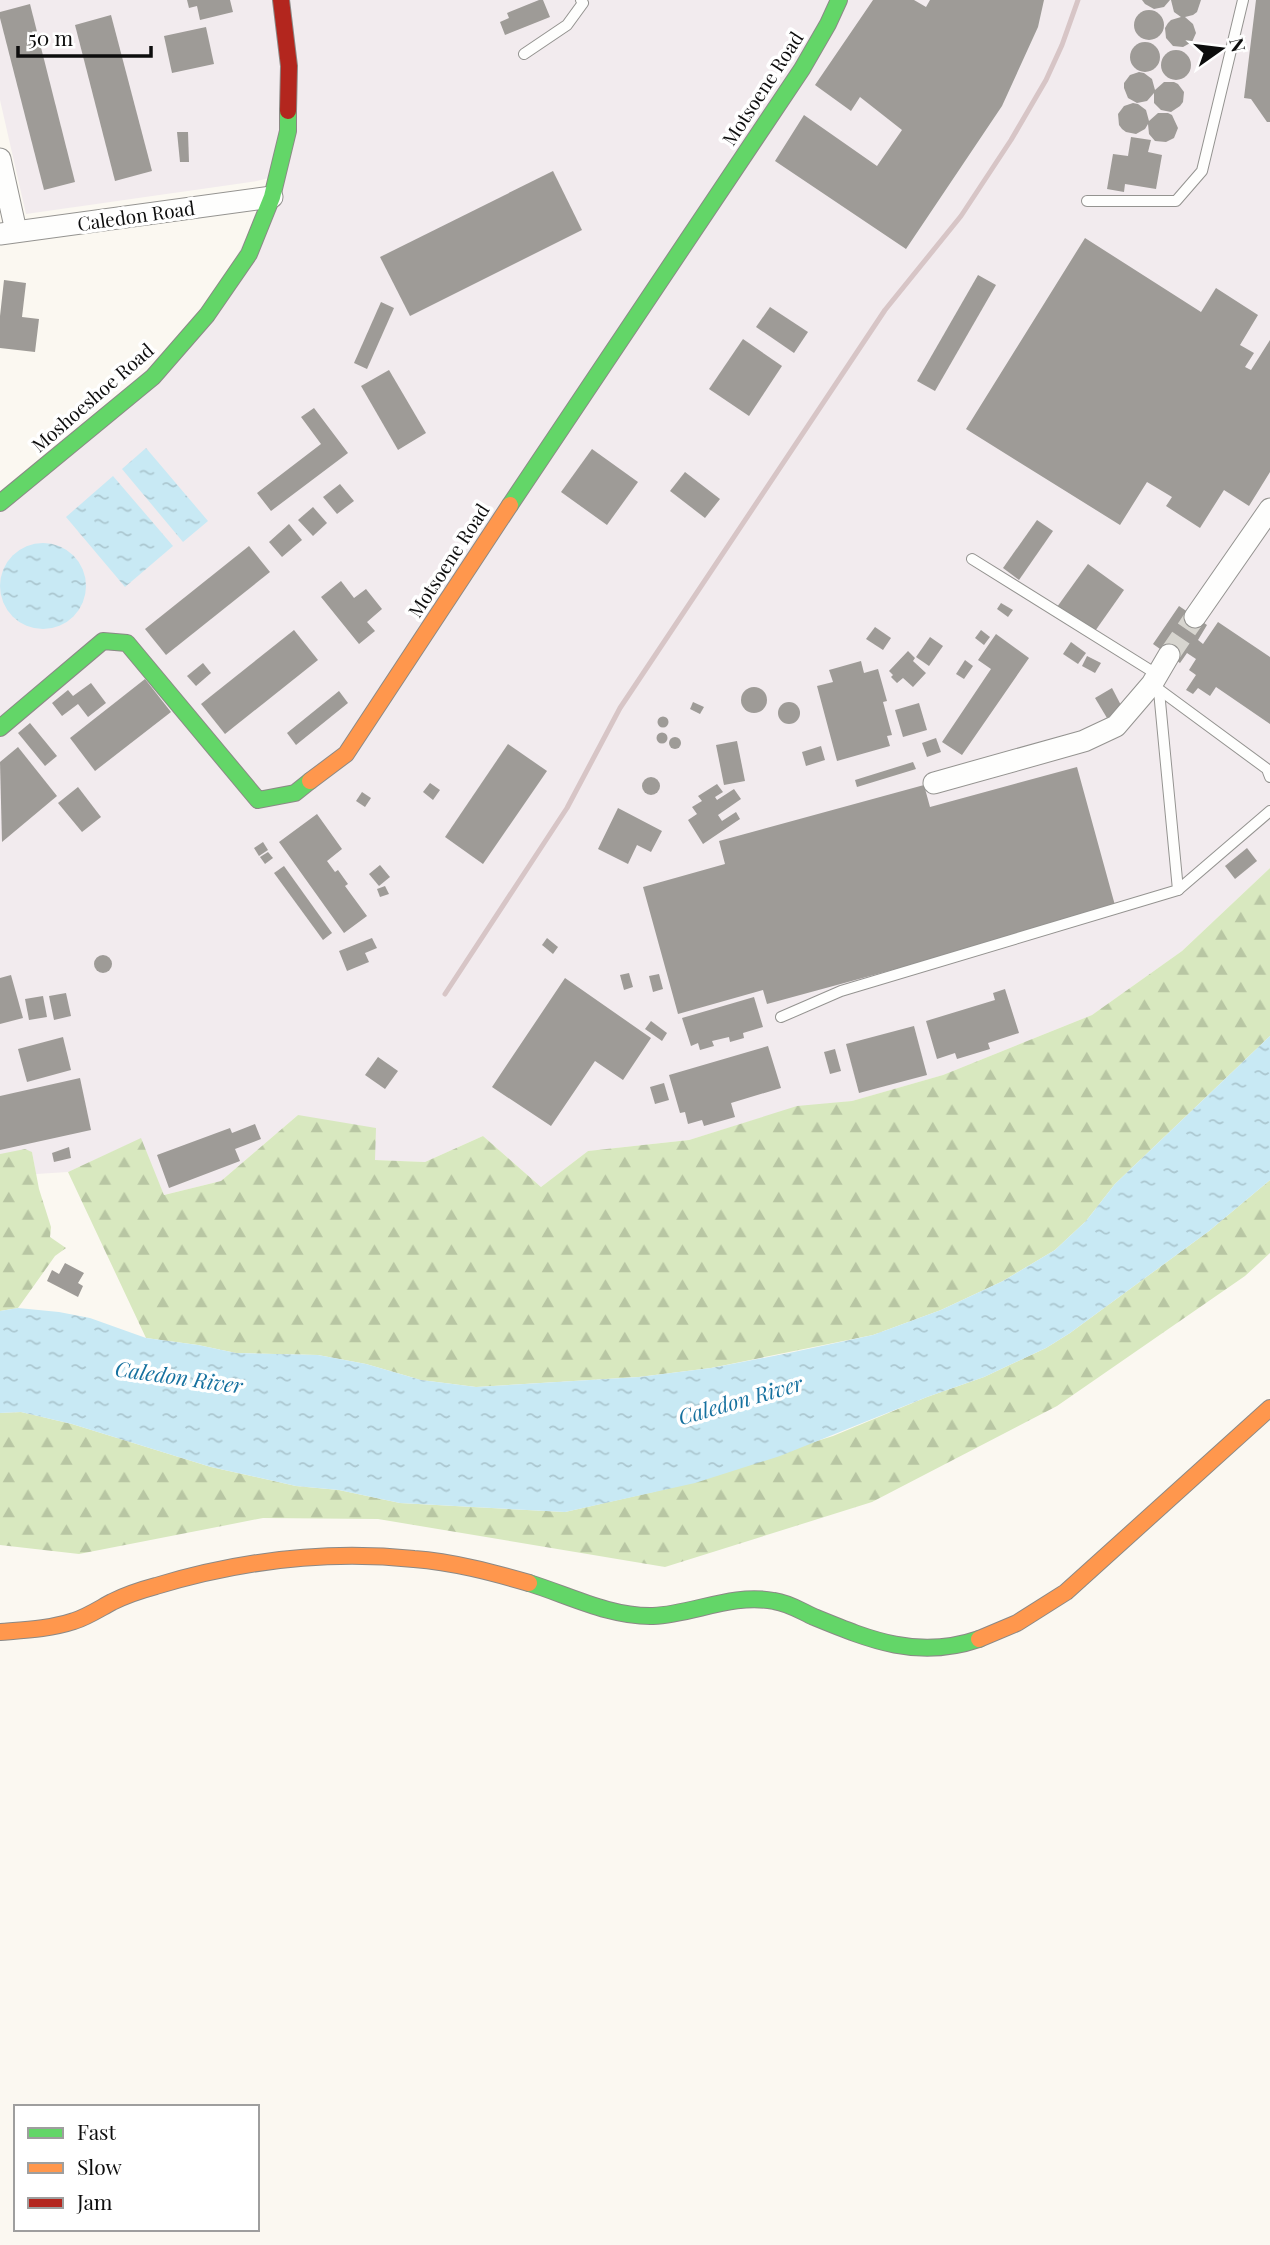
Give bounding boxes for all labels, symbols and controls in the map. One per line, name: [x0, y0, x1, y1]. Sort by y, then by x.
scale bar: [18, 14, 150, 58]
north arrow: [1186, 14, 1256, 84]
text: 50 m: [28, 23, 74, 51]
street label: Motsoene Road: [715, 26, 809, 150]
text: N: [1224, 35, 1253, 55]
street label: Caledon Road: [76, 194, 196, 236]
street label: Moshoeshoe Road: [25, 337, 159, 457]
street label: Motsoene Road: [401, 498, 495, 622]
water label: Caledon River: [113, 1353, 246, 1399]
water label: Caledon River: [674, 1368, 807, 1430]
legend: [14, 2105, 259, 2231]
text: Fast: [77, 2117, 116, 2145]
text: Slow: [77, 2152, 122, 2180]
text: Jam: [76, 2187, 113, 2215]

